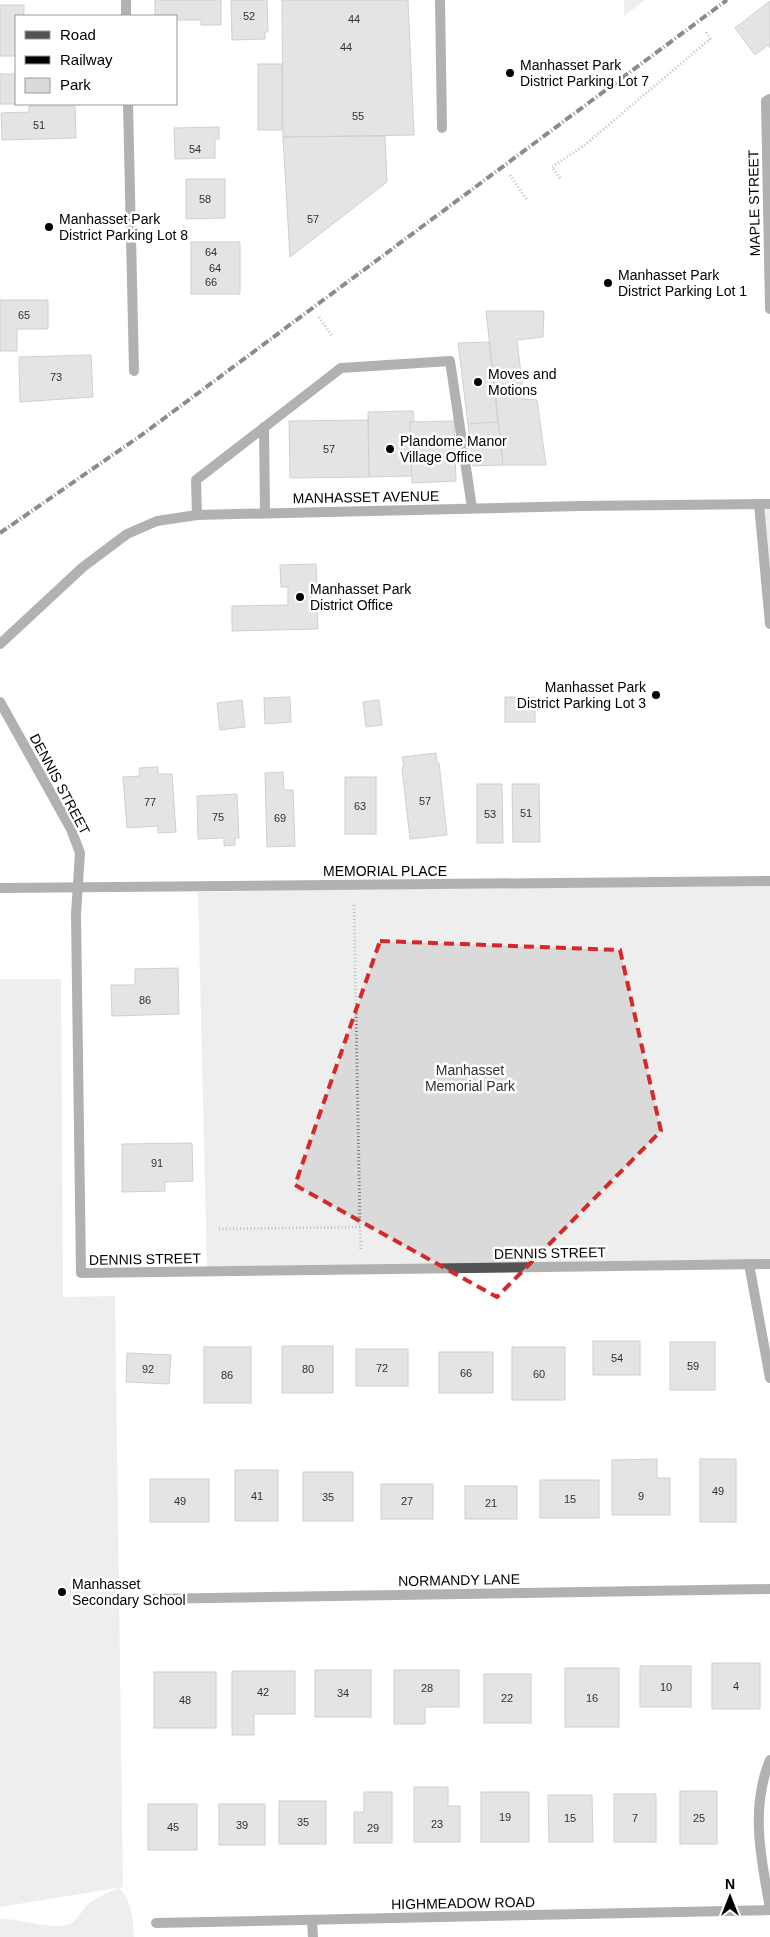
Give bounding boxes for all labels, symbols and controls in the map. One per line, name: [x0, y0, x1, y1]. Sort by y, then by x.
house number: 52: [243, 10, 255, 22]
house number: 44: [348, 13, 360, 25]
legend: [15, 15, 178, 105]
text: Road: [60, 26, 96, 43]
house number: 44: [340, 41, 352, 53]
text: Railway: [60, 51, 113, 68]
place label: Manhasset Park District Parking Lot 7: [520, 57, 649, 89]
marker: Manhasset Park District Parking Lot 7: [504, 67, 516, 79]
text: Park: [60, 76, 91, 93]
house number: 55: [352, 110, 364, 122]
house number: 51: [33, 119, 45, 131]
house number: 54: [189, 143, 201, 155]
street label: MAPLE STREET: [745, 149, 763, 256]
house number: 58: [199, 193, 211, 205]
place label: Manhasset Park District Parking Lot 8: [59, 211, 188, 243]
house number: 57: [307, 213, 319, 225]
marker: Manhasset Park District Parking Lot 8: [43, 221, 55, 233]
house number: 64: [205, 246, 217, 258]
house number: 64: [209, 262, 221, 274]
place label: Manhasset Park District Parking Lot 1: [618, 267, 747, 299]
house number: 66: [205, 276, 217, 288]
marker: Manhasset Park District Parking Lot 1: [602, 277, 614, 289]
house number: 65: [18, 309, 30, 321]
place label: Moves and Motions: [488, 366, 556, 398]
house number: 73: [50, 371, 62, 383]
marker: Moves and Motions: [472, 376, 484, 388]
place label: Plandome Manor Village Office: [400, 433, 507, 465]
house number: 57: [323, 443, 335, 455]
marker: Plandome Manor Village Office: [384, 443, 396, 455]
street label: MANHASSET AVENUE: [293, 488, 439, 506]
place label: Manhasset Park District Office: [310, 581, 412, 613]
marker: Manhasset Park District Office: [294, 591, 306, 603]
place label: Manhasset Park District Parking Lot 3: [517, 679, 647, 711]
marker: Manhasset Park District Parking Lot 3: [650, 689, 662, 701]
street label: DENNIS STREET: [27, 731, 94, 838]
house number: 57: [419, 795, 431, 807]
house number: 77: [144, 796, 156, 808]
house number: 63: [354, 800, 366, 812]
house number: 51: [520, 807, 532, 819]
house number: 53: [484, 808, 496, 820]
house number: 75: [212, 811, 224, 823]
house number: 69: [274, 812, 286, 824]
street label: MEMORIAL PLACE: [323, 863, 447, 879]
house number: 86: [139, 994, 151, 1006]
park label: Manhasset Memorial Park: [425, 1062, 516, 1094]
house number: 91: [151, 1157, 163, 1169]
street label: DENNIS STREET: [494, 1244, 607, 1262]
street label: DENNIS STREET: [89, 1250, 202, 1268]
house number: 54: [611, 1352, 623, 1364]
house number: 59: [687, 1360, 699, 1372]
house number: 72: [376, 1362, 388, 1374]
house number: 92: [142, 1363, 154, 1375]
house number: 80: [302, 1363, 314, 1375]
house number: 66: [460, 1367, 472, 1379]
house number: 60: [533, 1368, 545, 1380]
house number: 86: [221, 1369, 233, 1381]
house number: 49: [712, 1485, 724, 1497]
house number: 41: [251, 1490, 263, 1502]
house number: 9: [638, 1490, 644, 1502]
house number: 35: [322, 1491, 334, 1503]
house number: 15: [564, 1493, 576, 1505]
house number: 49: [174, 1495, 186, 1507]
house number: 27: [401, 1495, 413, 1507]
house number: 21: [485, 1497, 497, 1509]
street label: NORMANDY LANE: [398, 1571, 520, 1589]
place label: Manhasset Secondary School: [72, 1576, 186, 1608]
marker: Manhasset Secondary School: [56, 1586, 68, 1598]
house number: 4: [733, 1680, 739, 1692]
house number: 10: [660, 1681, 672, 1693]
house number: 28: [421, 1682, 433, 1694]
house number: 42: [257, 1686, 269, 1698]
house number: 34: [337, 1687, 349, 1699]
house number: 22: [501, 1692, 513, 1704]
house number: 16: [586, 1692, 598, 1704]
house number: 48: [179, 1694, 191, 1706]
house number: 19: [499, 1811, 511, 1823]
house number: 15: [564, 1812, 576, 1824]
house number: 7: [632, 1812, 638, 1824]
house number: 25: [693, 1812, 705, 1824]
house number: 35: [297, 1816, 309, 1828]
house number: 23: [431, 1818, 443, 1830]
house number: 39: [236, 1819, 248, 1831]
house number: 45: [167, 1821, 179, 1833]
house number: 29: [367, 1822, 379, 1834]
north arrow: [705, 1872, 755, 1922]
text: N: [725, 1876, 735, 1892]
street label: HIGHMEADOW ROAD: [391, 1894, 535, 1912]

